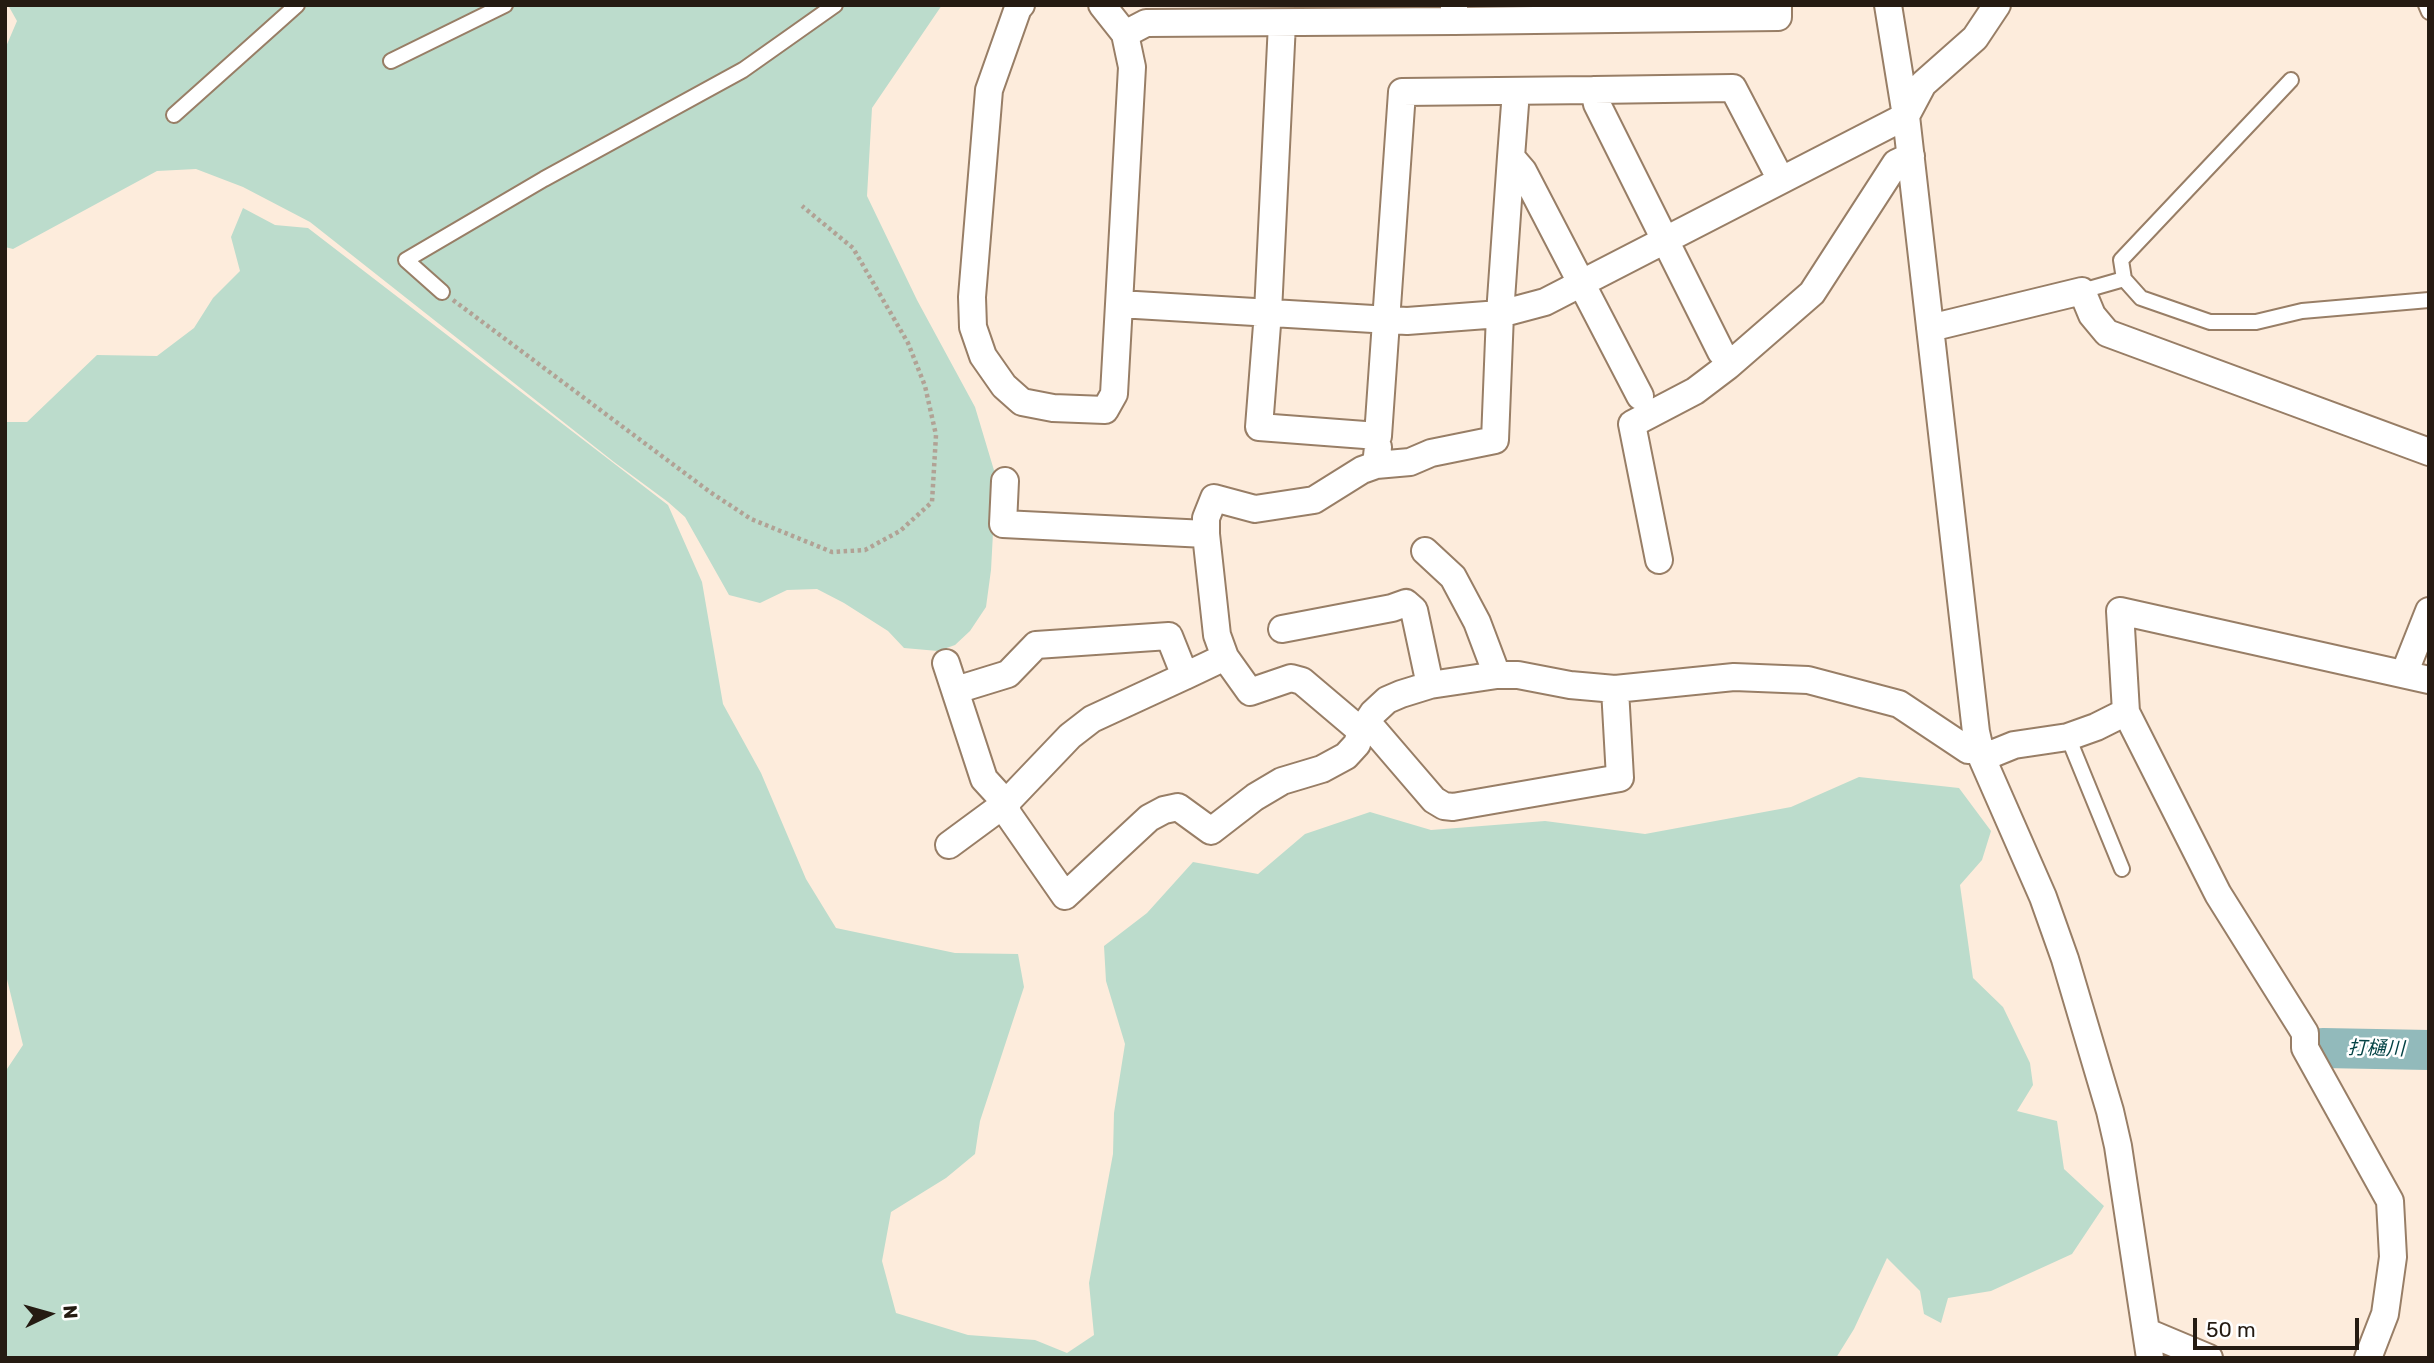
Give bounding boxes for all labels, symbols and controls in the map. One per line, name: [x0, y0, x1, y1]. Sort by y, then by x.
water label: 打樋川: [2347, 1037, 2405, 1061]
north arrow: [14, 1279, 84, 1349]
text: N: [58, 1304, 82, 1320]
scale bar: [2196, 1304, 2362, 1348]
text: 50 m: [2206, 1317, 2256, 1342]

